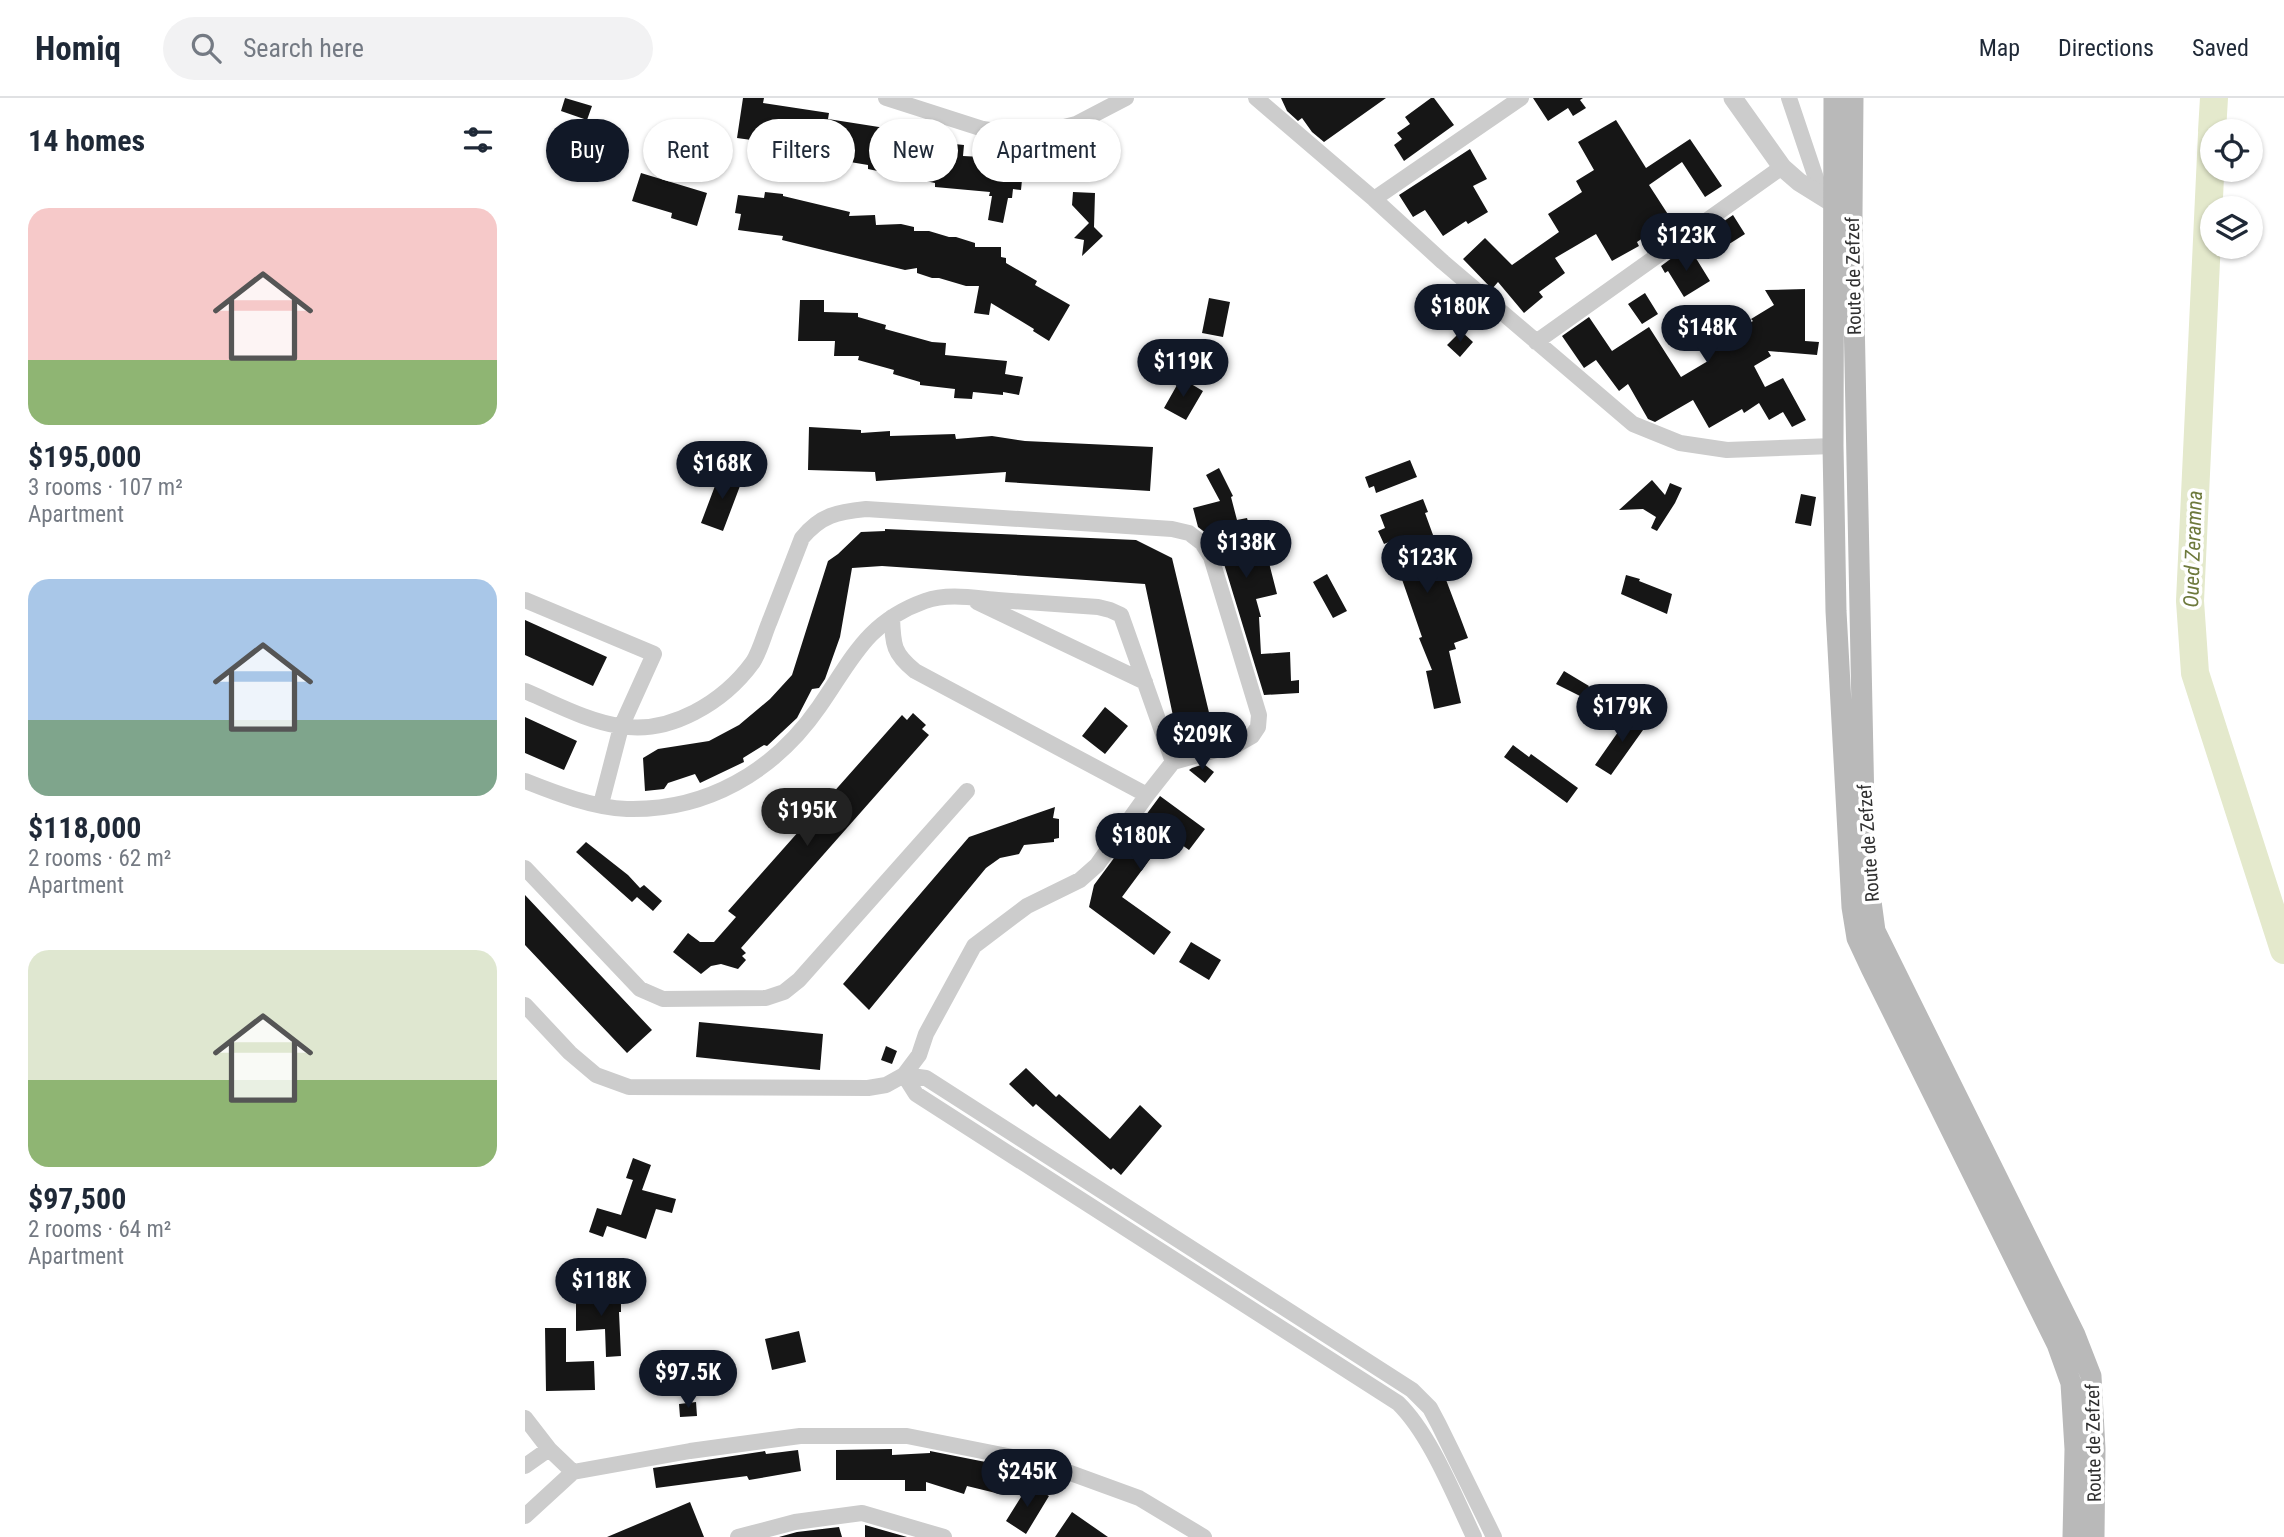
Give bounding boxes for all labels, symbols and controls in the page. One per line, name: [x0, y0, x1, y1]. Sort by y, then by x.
search box: [163, 17, 653, 80]
text: Homiq: [35, 29, 121, 68]
icon: search: [187, 29, 225, 67]
text: Search here: [243, 33, 364, 63]
text: Map: [1979, 34, 2020, 62]
text: Directions: [2058, 34, 2154, 62]
text: Saved: [2192, 34, 2249, 62]
chip: Buy: [546, 119, 629, 182]
chip: Rent: [643, 119, 733, 182]
chip: Filters: [747, 119, 855, 182]
chip: New: [869, 119, 958, 182]
chip: Apartment: [972, 119, 1121, 182]
map controls: [2200, 119, 2263, 259]
button: locate: [2200, 119, 2263, 182]
icon: filters: [459, 121, 497, 159]
text: 14 homes: [28, 123, 145, 158]
button: layers: [2200, 196, 2263, 259]
pin: $123K: [1637, 214, 1735, 273]
street label: Route de Zefzef: [1841, 217, 1866, 335]
text: $123K: [1656, 222, 1716, 249]
icon: home: [200, 253, 326, 379]
pin: $180K: [1411, 285, 1509, 344]
text: $180K: [1430, 293, 1490, 320]
pin: $148K: [1658, 306, 1756, 365]
text: $148K: [1677, 314, 1737, 341]
pin: $119K: [1134, 340, 1232, 399]
text: $119K: [1153, 348, 1213, 375]
text: $195,000: [28, 439, 141, 474]
pin: $168K: [673, 442, 771, 501]
text: $168K: [692, 450, 752, 477]
text: 3 rooms · 107 m²: [28, 474, 183, 501]
water label: Oued Zeramna: [2179, 490, 2207, 608]
text: Apartment: [28, 501, 124, 528]
pin: $138K: [1197, 520, 1295, 580]
text: $138K: [1216, 529, 1276, 556]
pin: $123K: [1378, 536, 1476, 595]
text: $123K: [1397, 544, 1457, 571]
icon: home: [200, 624, 326, 750]
pin: $179K: [1573, 684, 1671, 744]
text: $179K: [1592, 693, 1652, 720]
pin: $209K: [1153, 712, 1251, 772]
text: $209K: [1172, 721, 1232, 748]
street label: Route de Zefzef: [1853, 783, 1884, 903]
pin: $195K: [758, 788, 856, 848]
text: $195K: [777, 797, 837, 824]
text: $118,000: [28, 810, 141, 845]
pin: $180K: [1092, 814, 1190, 873]
text: $180K: [1111, 822, 1171, 849]
text: 2 rooms · 62 m²: [28, 845, 171, 872]
text: Apartment: [28, 872, 124, 899]
icon: home: [200, 995, 326, 1121]
text: $97,500: [28, 1181, 126, 1216]
text: 2 rooms · 64 m²: [28, 1216, 171, 1243]
text: Apartment: [28, 1243, 124, 1270]
pin: $118K: [552, 1258, 650, 1318]
text: $118K: [571, 1267, 631, 1294]
pin: $97.5K: [631, 1350, 745, 1410]
text: $97.5K: [655, 1359, 721, 1386]
street label: Route de Zefzef: [2081, 1384, 2106, 1502]
pin: $245K: [978, 1450, 1076, 1509]
text: $245K: [997, 1458, 1057, 1485]

